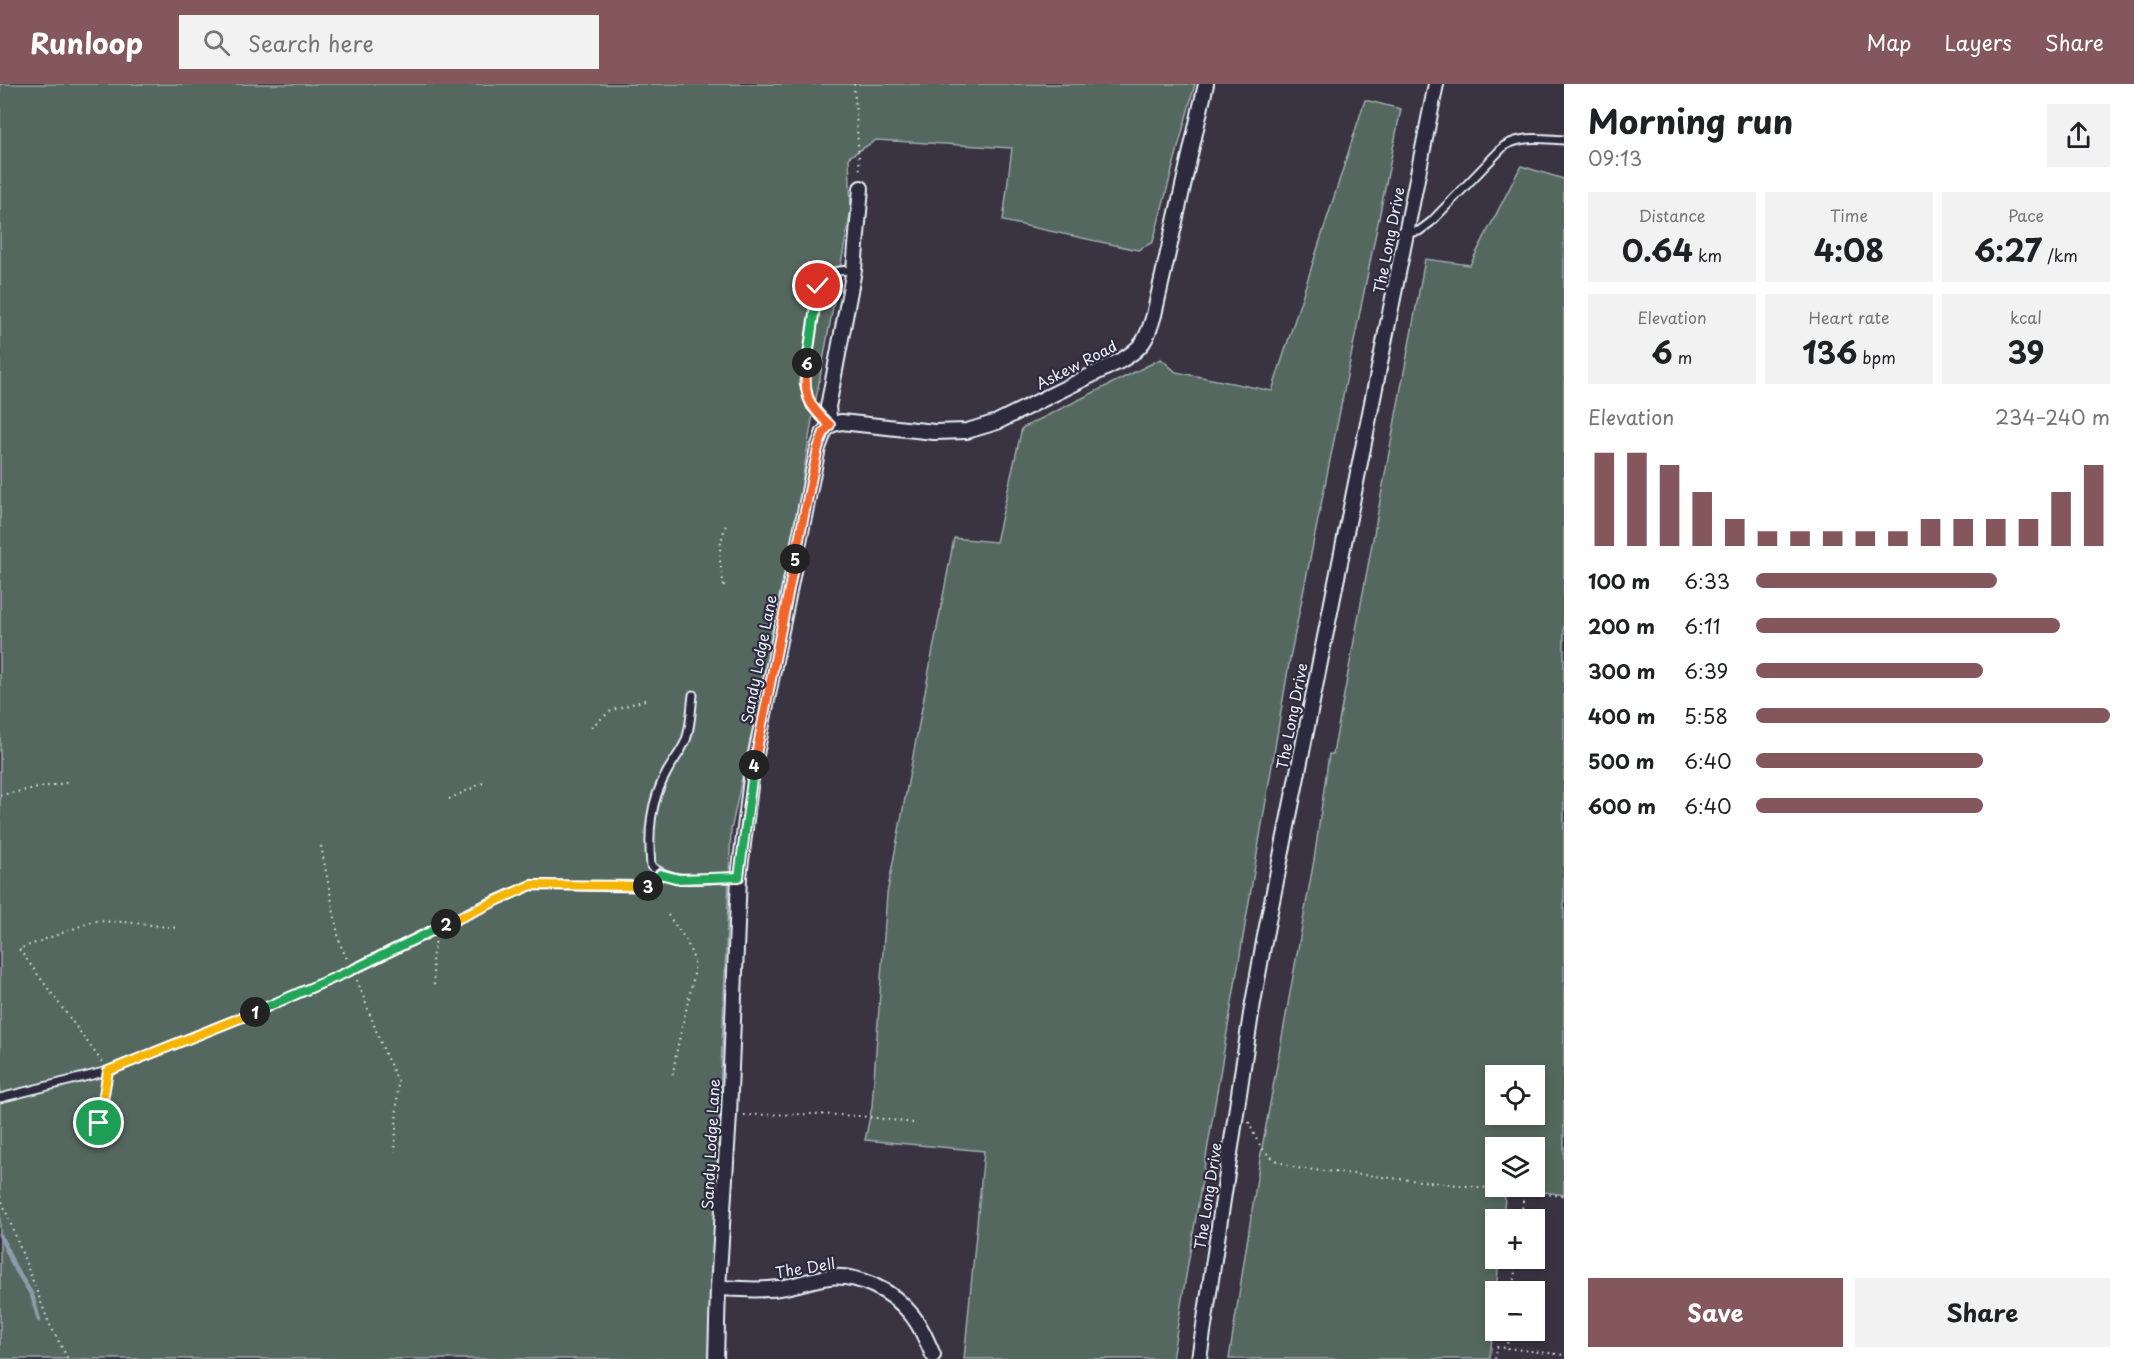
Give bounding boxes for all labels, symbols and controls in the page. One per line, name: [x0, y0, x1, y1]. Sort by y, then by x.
search box: [179, 15, 599, 69]
text: Runloop: [30, 21, 143, 64]
icon: search: [200, 26, 233, 59]
text: Search here: [248, 26, 374, 59]
text: Map: [1867, 26, 1911, 58]
text: Layers: [1944, 26, 2012, 58]
text: Share: [2045, 26, 2104, 58]
text: Morning run: [1588, 95, 1793, 145]
button: share: [2047, 104, 2110, 167]
text: 09:13: [1588, 143, 1642, 173]
street label: The Long Drive: [1366, 185, 1410, 295]
text: Distance: [1638, 203, 1706, 227]
text: Time: [1830, 203, 1868, 227]
text: Pace: [2008, 203, 2044, 227]
text: 0.64: [1622, 227, 1693, 272]
text: 4:08: [1814, 227, 1884, 272]
text: 6:27: [1974, 227, 2042, 272]
text: km: [1693, 243, 1722, 267]
text: /km: [2042, 243, 2078, 267]
pin: [792, 260, 843, 311]
icon: check: [801, 269, 834, 302]
text: Elevation: [1637, 305, 1707, 329]
text: Heart rate: [1809, 305, 1889, 329]
text: kcal: [2010, 305, 2042, 329]
text: 6: [1652, 329, 1673, 374]
text: 136: [1802, 329, 1857, 374]
text: 39: [2007, 329, 2045, 374]
street label: Askew Road: [1031, 334, 1121, 394]
text: m: [1673, 345, 1692, 369]
text: bpm: [1857, 345, 1896, 369]
pin: 6: [792, 348, 822, 378]
text: 6: [801, 351, 813, 375]
text: Elevation: [1588, 402, 1674, 432]
text: 234–240 m: [1995, 402, 2110, 432]
pin: 5: [780, 544, 810, 574]
text: 5: [790, 547, 800, 571]
text: 100 m: [1588, 566, 1650, 596]
text: 6:33: [1684, 566, 1730, 596]
street label: Sandy Lodge Lane: [734, 593, 782, 725]
text: 200 m: [1588, 611, 1655, 641]
text: 6:11: [1684, 611, 1720, 641]
text: 300 m: [1588, 656, 1656, 686]
text: 6:39: [1684, 656, 1728, 686]
street label: The Long Drive: [1269, 661, 1313, 771]
text: 400 m: [1588, 701, 1656, 731]
text: 5:58: [1684, 701, 1728, 731]
text: 500 m: [1588, 746, 1655, 776]
text: 6:40: [1684, 746, 1732, 776]
pin: 4: [739, 750, 769, 780]
text: 4: [749, 753, 759, 777]
text: 600 m: [1588, 791, 1656, 821]
text: 6:40: [1684, 791, 1732, 821]
pin: 3: [633, 871, 663, 901]
text: 3: [643, 874, 653, 898]
pin: 2: [431, 909, 461, 939]
text: 2: [440, 912, 452, 936]
pin: 1: [240, 997, 270, 1027]
text: 1: [251, 1000, 259, 1024]
map controls: [1485, 1065, 1545, 1341]
button: locate: [1485, 1065, 1545, 1125]
street label: Sandy Lodge Lane: [695, 1078, 725, 1210]
pin: [73, 1097, 124, 1148]
icon: arrive: [82, 1106, 115, 1139]
button: layers: [1485, 1137, 1545, 1197]
street label: The Long Drive: [1187, 1141, 1227, 1251]
button: +: [1485, 1209, 1545, 1269]
street label: The Dell: [773, 1251, 837, 1283]
button: Save: [1588, 1278, 1843, 1347]
button: Share: [1855, 1278, 2110, 1347]
button: −: [1485, 1281, 1545, 1341]

